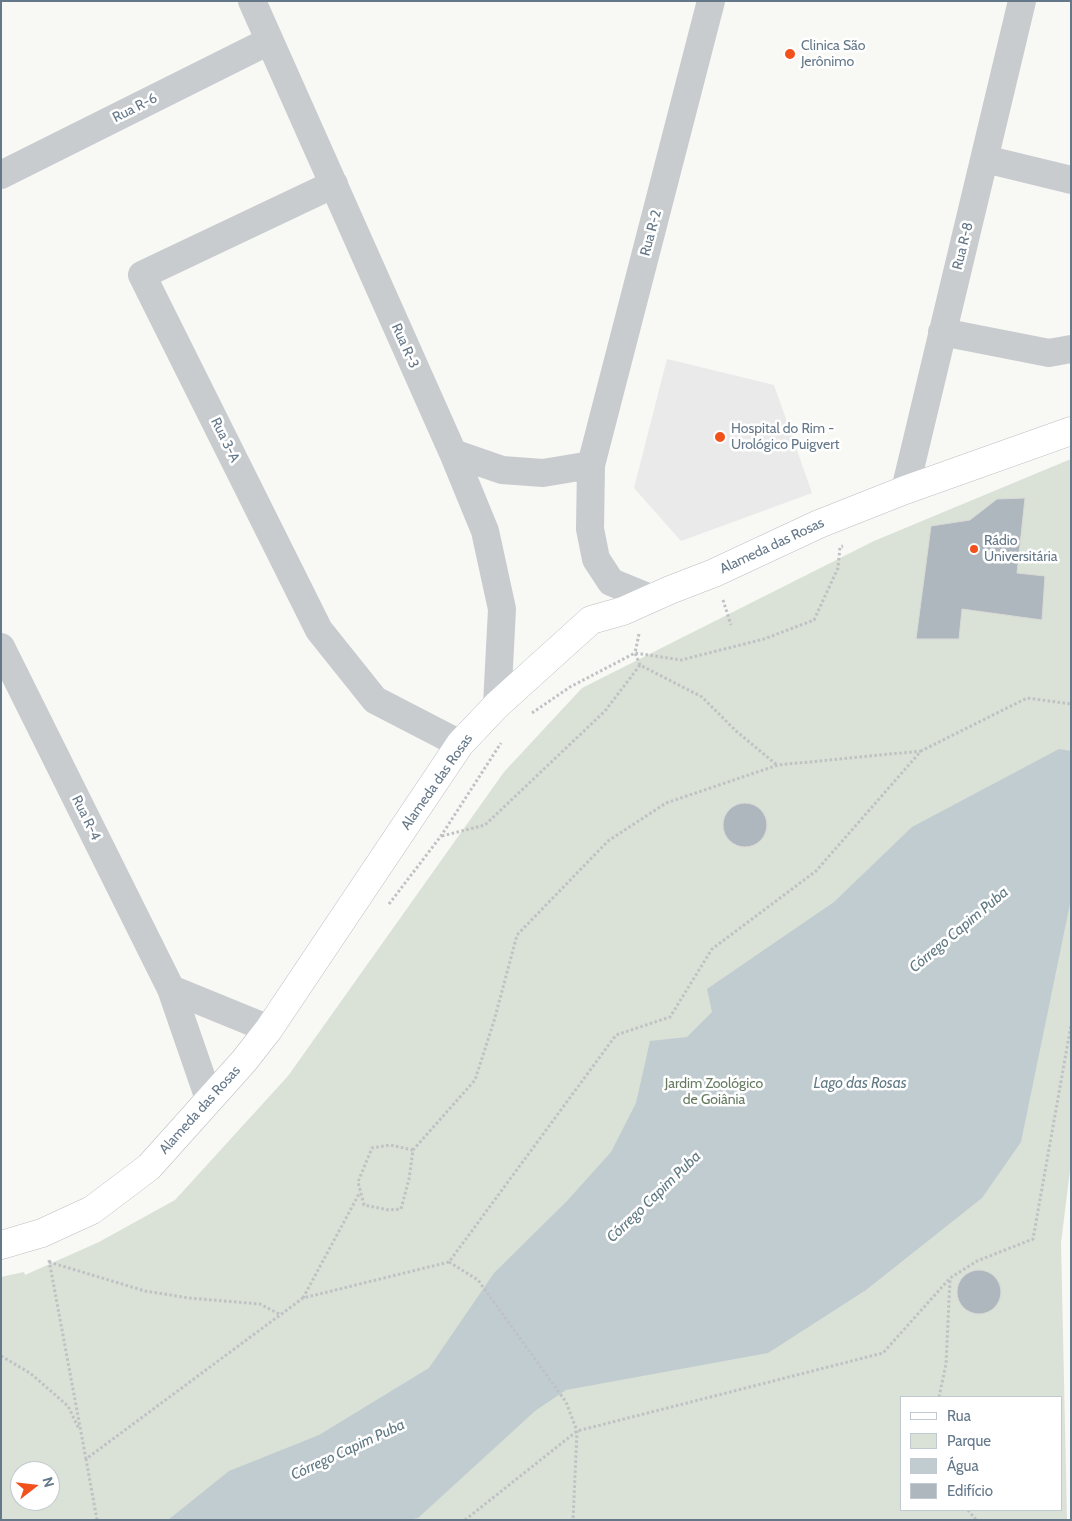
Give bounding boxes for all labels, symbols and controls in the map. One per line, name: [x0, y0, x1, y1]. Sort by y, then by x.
place label: Clinica São Jerônimo: [801, 38, 866, 70]
marker: Clinica São Jerônimo: [783, 47, 797, 61]
street label: Rua R-6: [110, 90, 160, 126]
street label: Rua R-2: [637, 208, 665, 258]
street label: Rua R-8: [949, 221, 977, 271]
street label: Rua R-3: [388, 321, 422, 371]
street label: Rua 3-A: [207, 415, 243, 465]
place label: Hospital do Rim - Urológico Puigvert: [731, 421, 839, 454]
marker: Hospital do Rim - Urológico Puigvert: [713, 430, 727, 444]
street label: Alameda das Rosas: [717, 514, 827, 578]
place label: Rádio Universitária: [984, 533, 1057, 566]
marker: Rádio Universitária: [968, 543, 980, 555]
street label: Alameda das Rosas: [398, 731, 476, 833]
street label: Rua R-4: [68, 793, 104, 843]
water label: Córrego Capim Puba: [906, 883, 1012, 977]
street label: Alameda das Rosas: [156, 1062, 244, 1158]
water label: Lago das Rosas: [813, 1075, 907, 1093]
park label: Jardim Zoológico de Goiânia: [665, 1076, 763, 1108]
water label: Córrego Capim Puba: [603, 1148, 705, 1246]
legend: [900, 1396, 1062, 1511]
text: Rua: [947, 1407, 971, 1425]
water label: Córrego Capim Puba: [288, 1416, 408, 1484]
text: Parque: [947, 1432, 991, 1450]
text: Água: [947, 1457, 979, 1475]
north arrow: [10, 1461, 60, 1511]
text: N: [38, 1475, 58, 1489]
text: Edifício: [947, 1482, 993, 1500]

